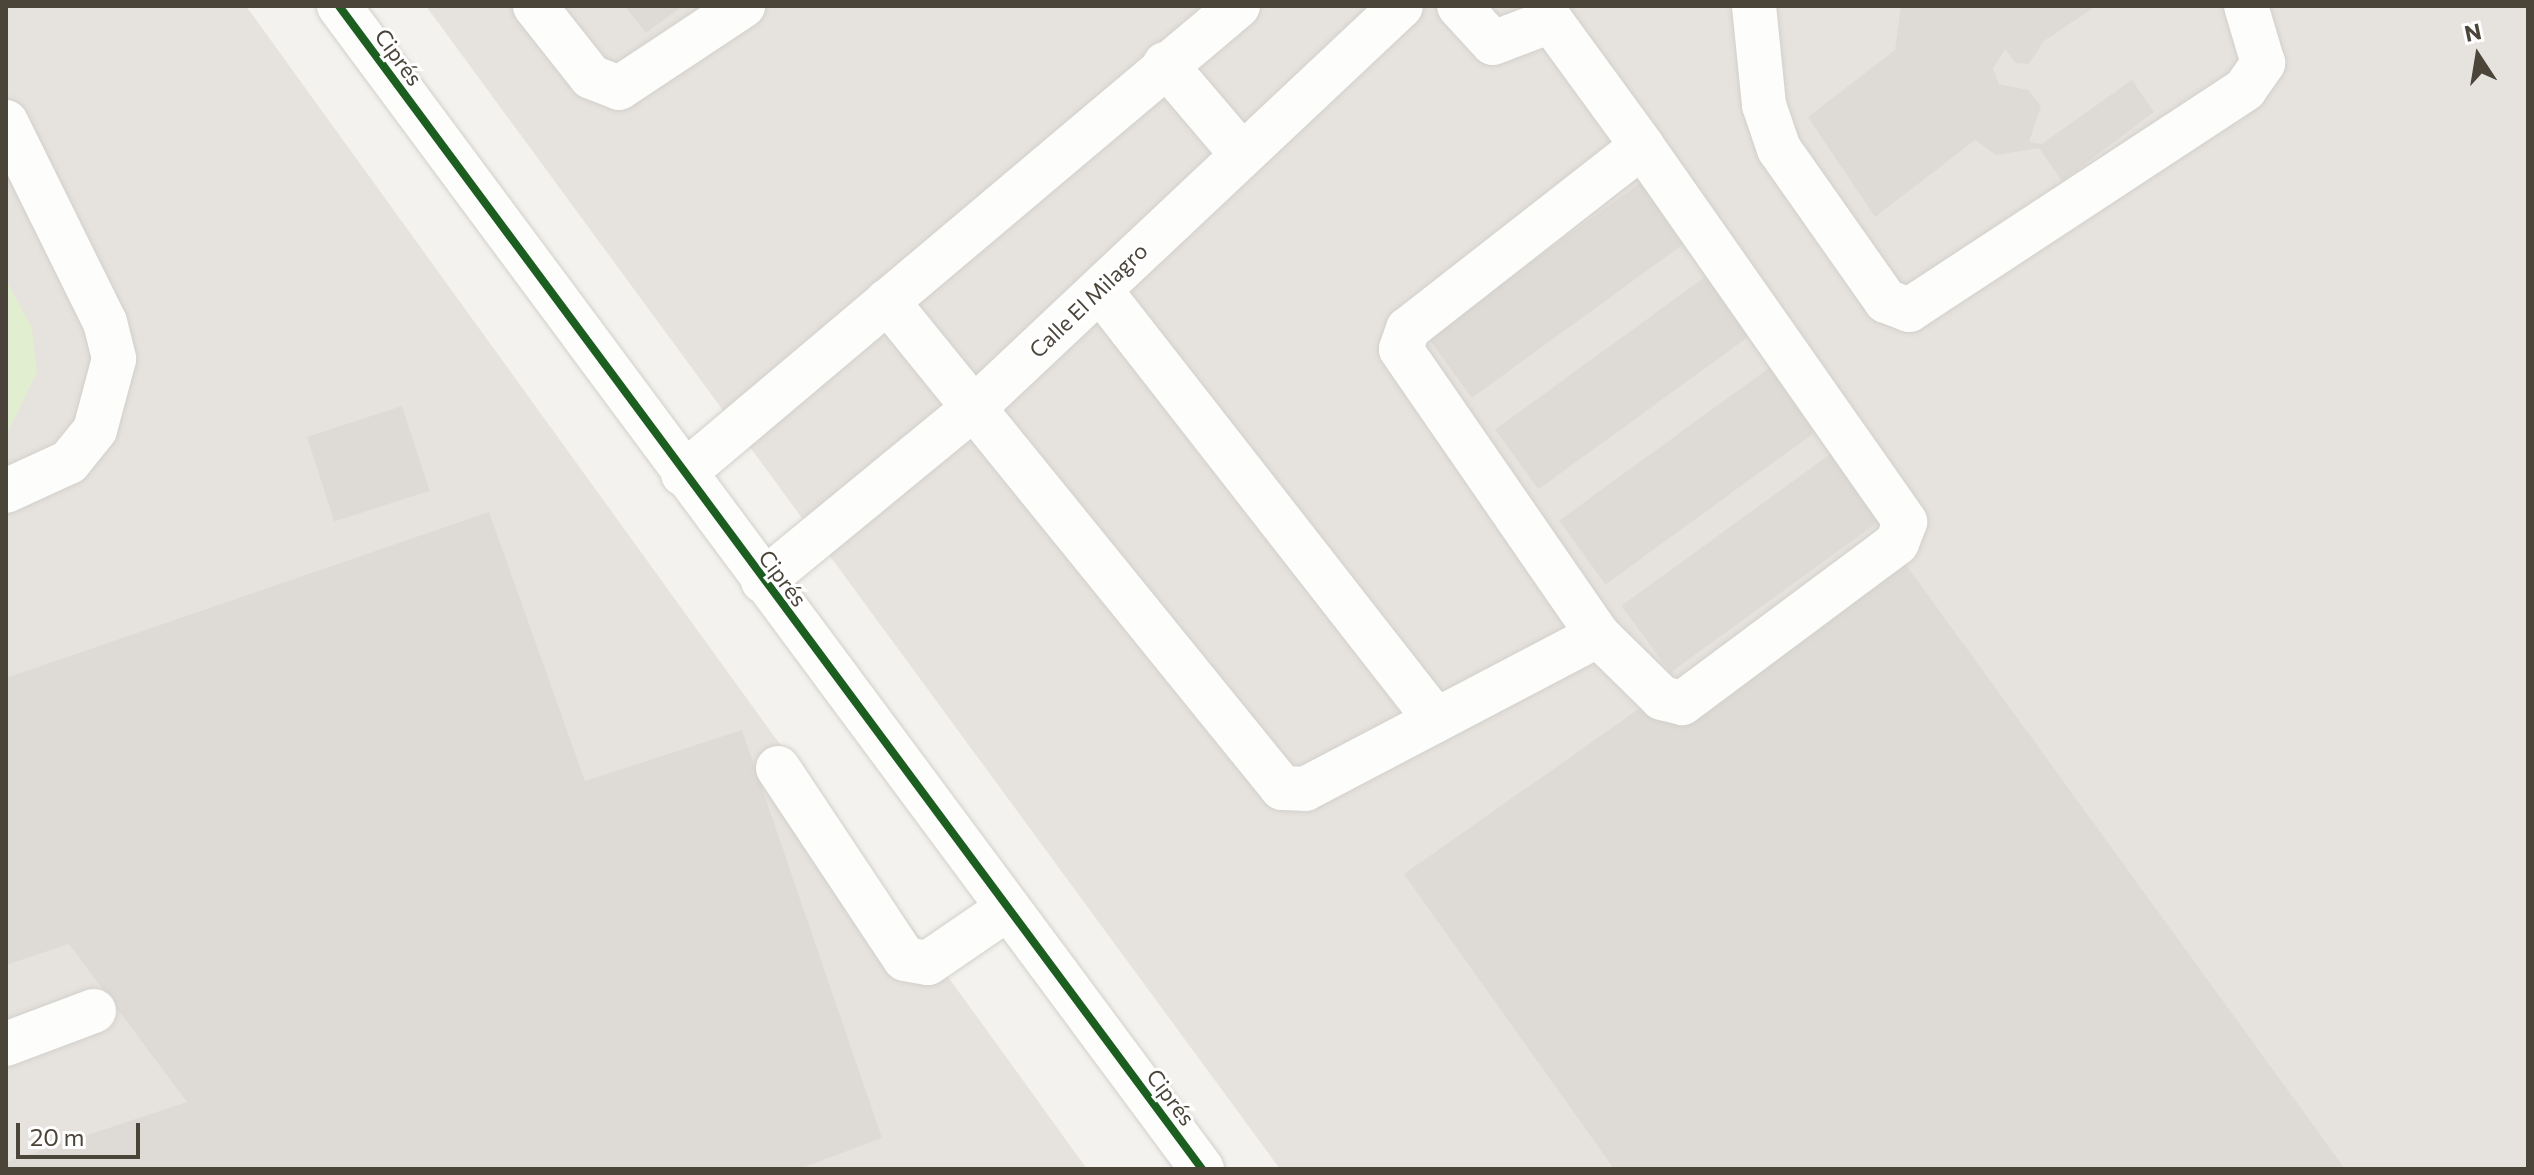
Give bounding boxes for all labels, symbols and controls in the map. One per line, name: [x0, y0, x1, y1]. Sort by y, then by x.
north arrow: [2438, 16, 2518, 96]
text: N: [2462, 17, 2484, 47]
street label: Ciprés: [370, 23, 428, 91]
street label: Calle El Milagro: [1024, 237, 1152, 363]
street label: Ciprés: [753, 545, 813, 611]
street label: Ciprés: [1141, 1064, 1201, 1130]
scale bar: [20, 1107, 144, 1157]
text: 20 m: [30, 1122, 84, 1151]

